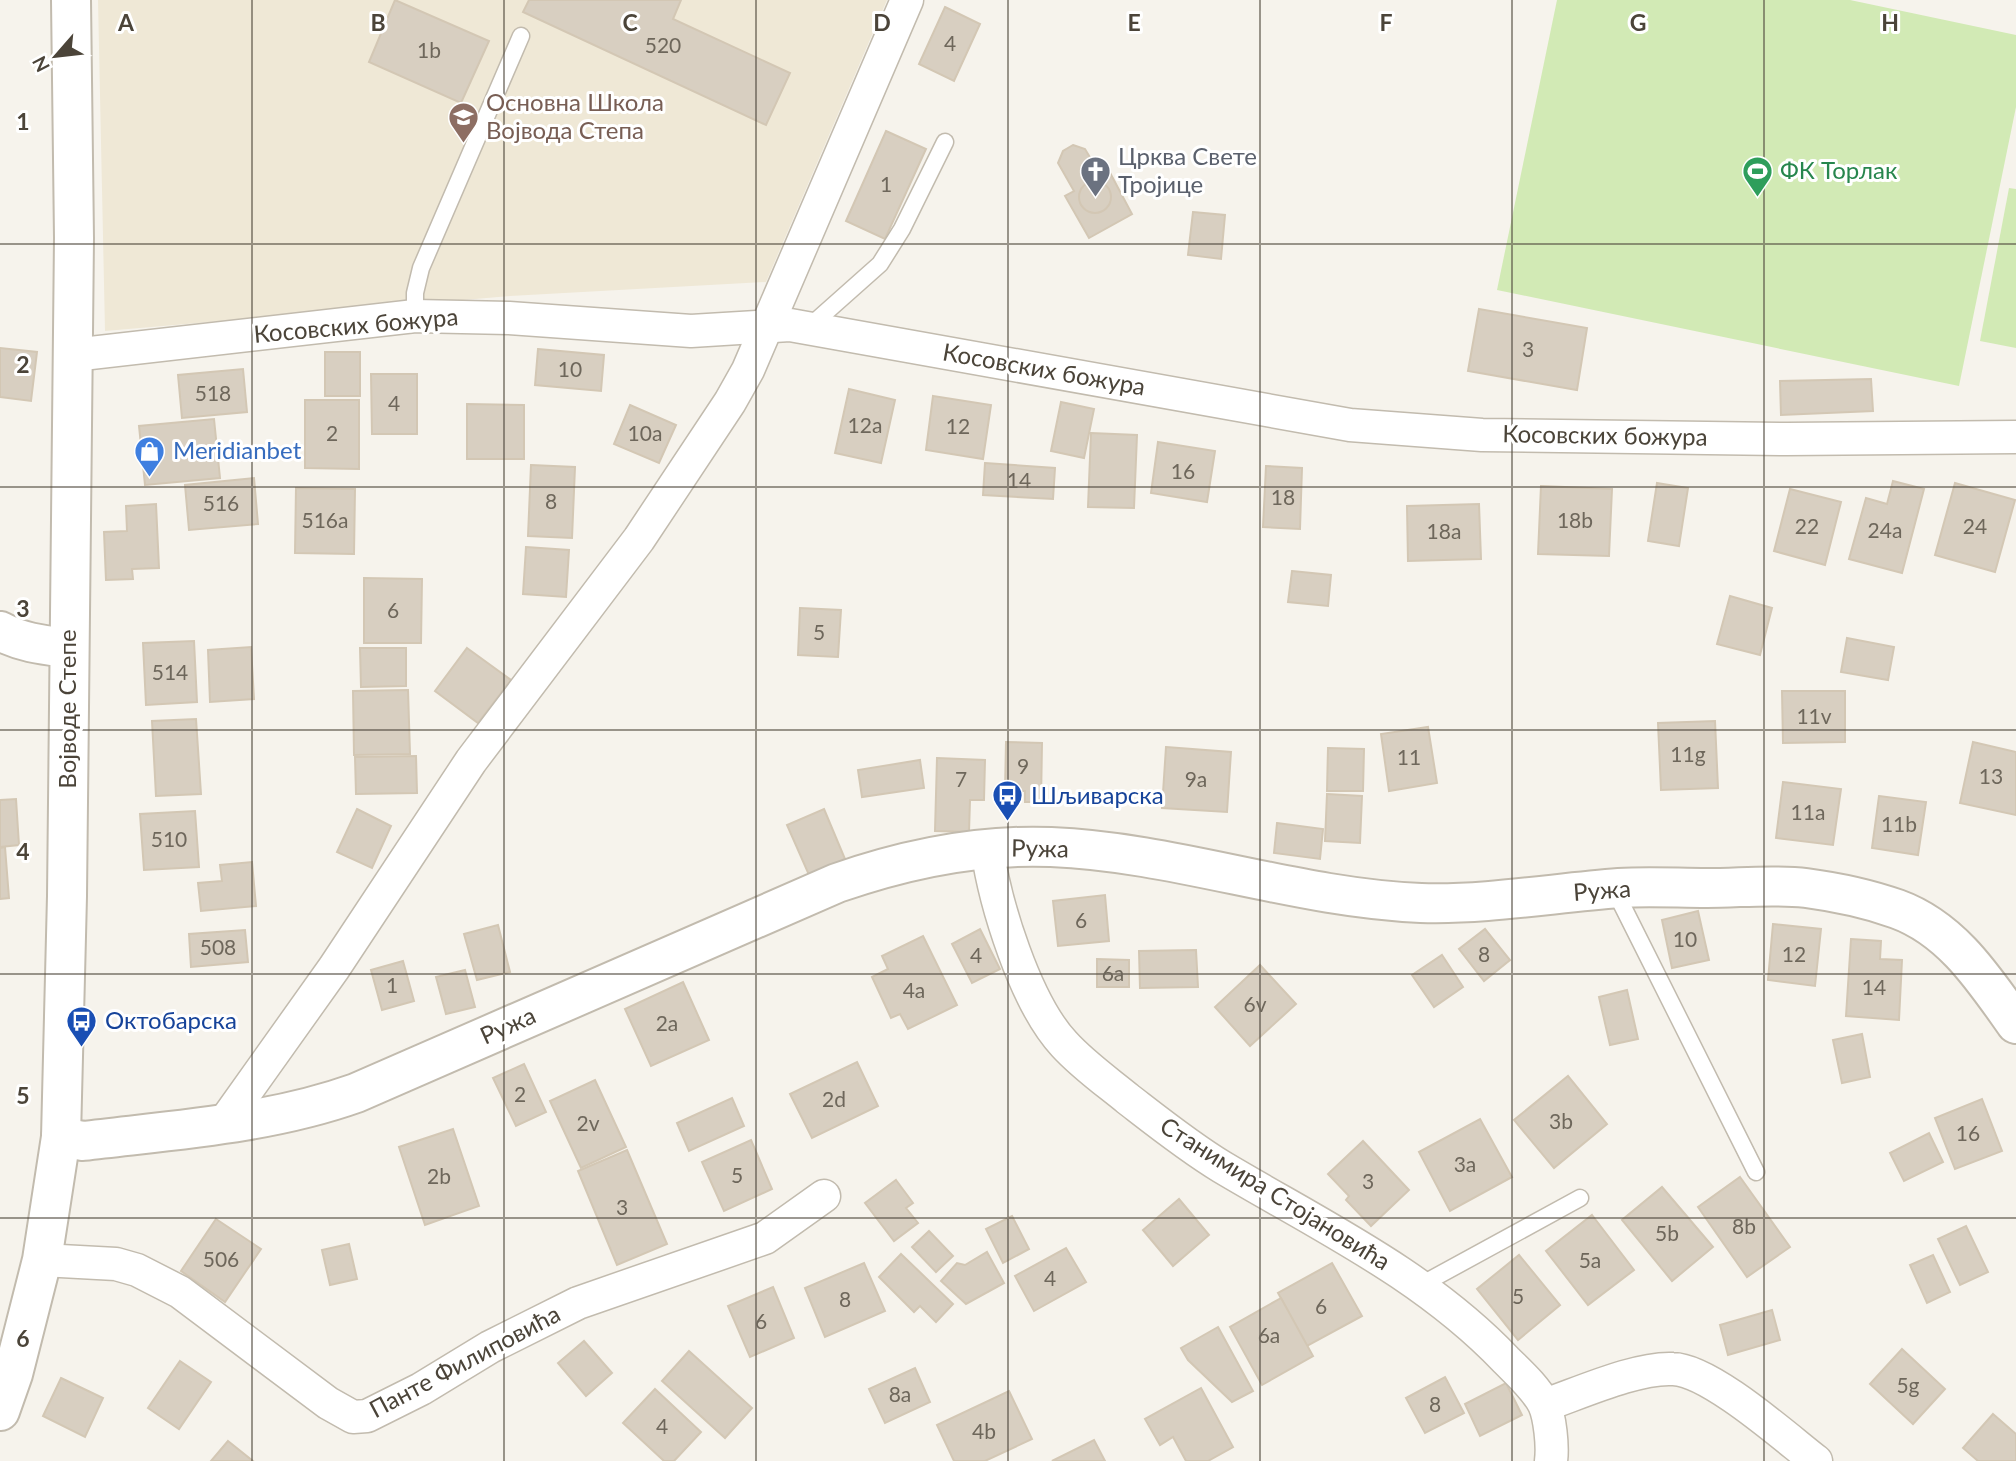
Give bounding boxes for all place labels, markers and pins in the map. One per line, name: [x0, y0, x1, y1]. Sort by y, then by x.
place label: Основна Школа Војвода Степа: [486, 87, 664, 144]
school or university icon: Основна Школа Војвода Степа: [446, 100, 480, 144]
place label: Црква Свете Тројице: [1118, 141, 1257, 198]
church icon: Црква Свете Тројице: [1078, 154, 1112, 198]
sports icon: ФК Торлак: [1740, 154, 1774, 198]
place label: ФК Торлак: [1780, 155, 1898, 184]
shop icon: Meridianbet: [133, 434, 167, 478]
place label: Meridianbet: [173, 435, 302, 464]
bus stop icon: Шљиварска: [991, 779, 1025, 823]
place label: Шљиварска: [1031, 780, 1164, 809]
bus stop icon: Октобарска: [65, 1004, 99, 1048]
place label: Октобарска: [105, 1005, 237, 1034]

